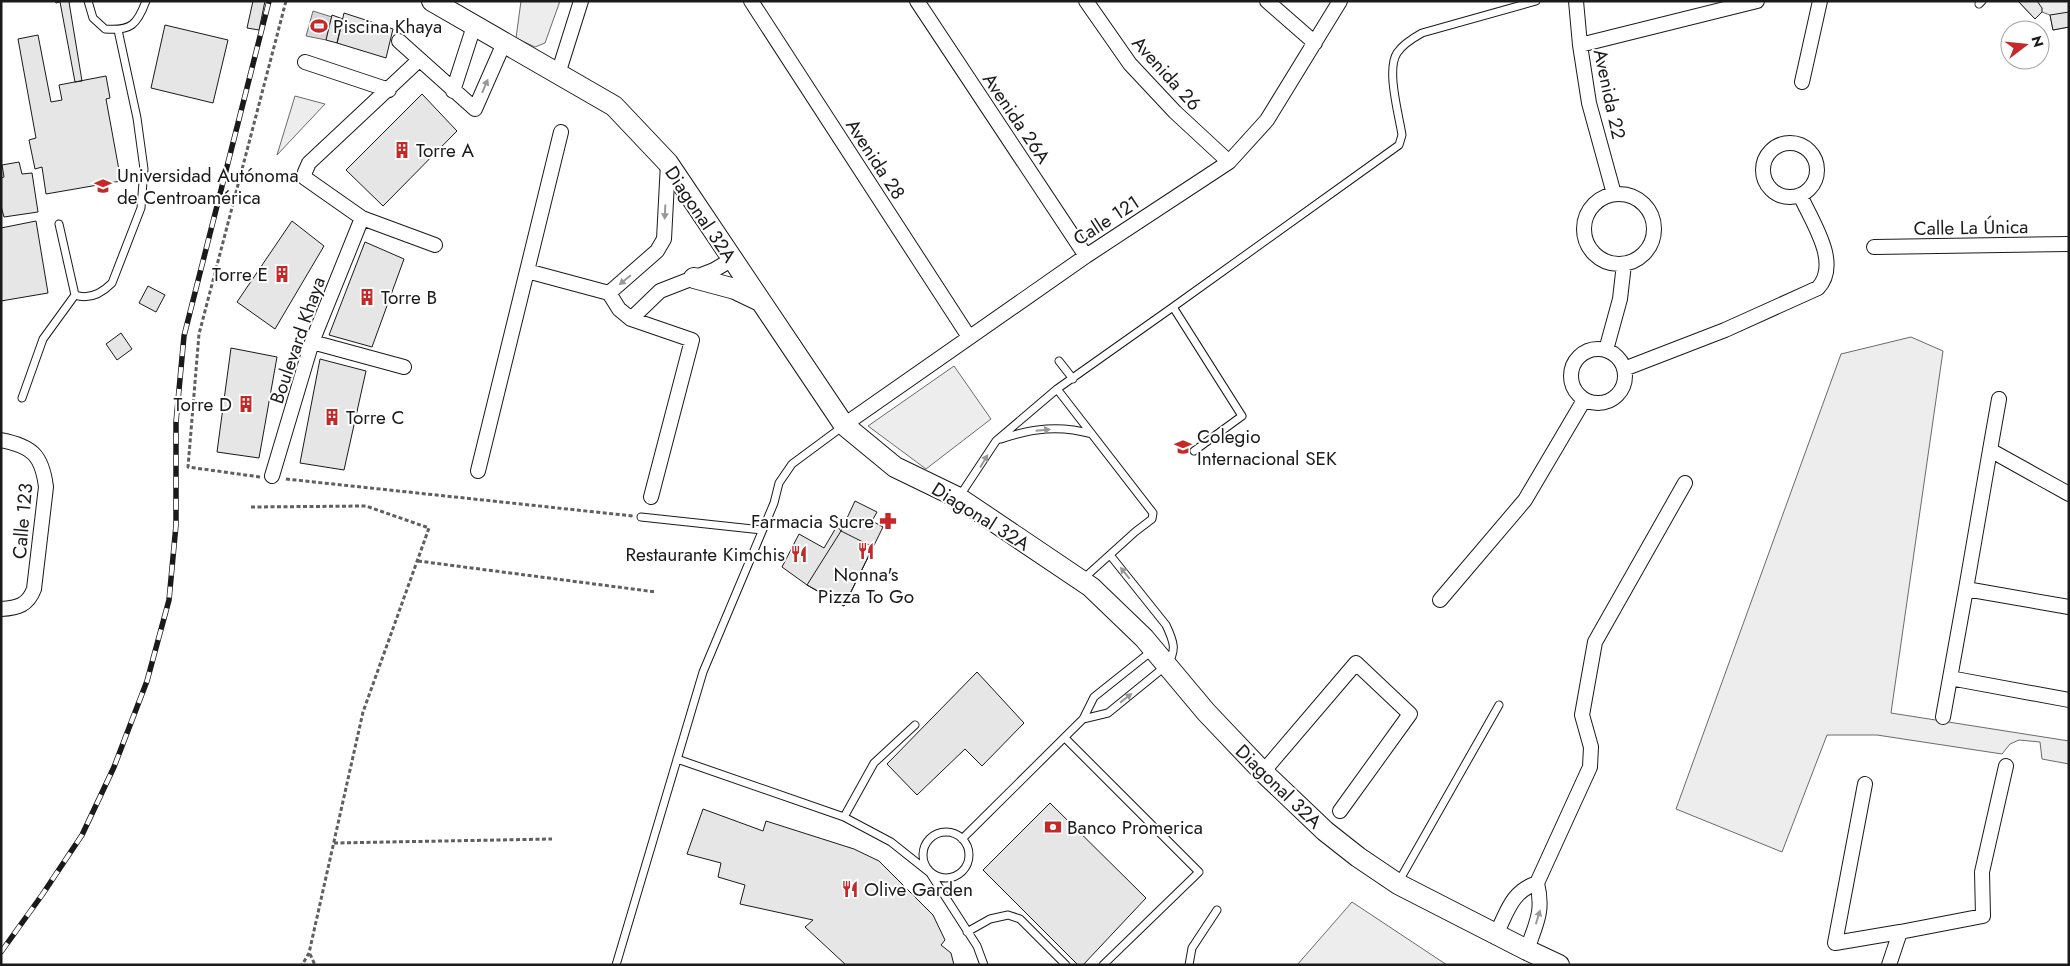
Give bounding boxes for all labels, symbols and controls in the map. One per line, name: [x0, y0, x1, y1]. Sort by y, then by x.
place label: Piscina Khaya: [333, 13, 442, 40]
sports icon: Piscina Khaya: [309, 16, 329, 36]
north arrow: [2000, 20, 2050, 70]
street label: Avenida 26: [1126, 30, 1207, 116]
text: N: [2026, 33, 2049, 50]
street label: Avenida 22: [1587, 46, 1632, 142]
street label: Avenida 26A: [976, 67, 1057, 169]
one-way arrow: [482, 79, 489, 94]
street label: Avenida 28: [839, 114, 912, 205]
place label: Torre A: [416, 137, 475, 164]
building icon: Torre A: [392, 140, 412, 160]
street label: Diagonal 32A: [658, 161, 743, 268]
place label: Universidad Autónoma de Centroamérica: [117, 162, 299, 211]
school or university icon: Universidad Autónoma de Centroamérica: [93, 176, 113, 196]
street label: Calle 121: [1068, 189, 1145, 252]
one-way arrow: [661, 204, 669, 220]
street label: Calle La Única: [1913, 213, 2029, 242]
place label: Torre E: [212, 261, 268, 288]
building icon: Torre E: [272, 264, 292, 284]
street label: Boulevard Khaya: [263, 273, 332, 407]
one-way arrow: [619, 275, 632, 286]
place label: Torre B: [381, 284, 437, 311]
building icon: Torre B: [357, 287, 377, 307]
place label: Torre D: [174, 391, 232, 418]
building icon: Torre D: [236, 394, 256, 414]
place label: Torre C: [346, 404, 405, 431]
building icon: Torre C: [322, 407, 342, 427]
place label: Colegio Internacional SEK: [1197, 423, 1337, 472]
one-way arrow: [1036, 426, 1052, 434]
school or university icon: Colegio Internacional SEK: [1173, 437, 1193, 457]
one-way arrow: [979, 454, 988, 468]
street label: Diagonal 32A: [926, 476, 1035, 558]
street label: Calle 123: [6, 482, 39, 560]
place label: Farmacia Sucre: [751, 508, 874, 535]
pharmacy icon: Farmacia Sucre: [878, 511, 898, 531]
place label: Restaurante Kimchis: [625, 541, 785, 568]
restaurant icon: Nonna's Pizza To Go: [856, 541, 876, 561]
restaurant icon: Restaurante Kimchis: [789, 544, 809, 564]
place label: Nonna's Pizza To Go: [818, 561, 914, 610]
one-way arrow: [1119, 567, 1130, 580]
one-way arrow: [1119, 693, 1132, 704]
street label: Diagonal 32A: [1229, 738, 1328, 835]
place label: Banco Promerica: [1067, 814, 1203, 841]
bank icon: Banco Promerica: [1043, 817, 1063, 837]
place label: Olive Garden: [864, 876, 973, 903]
restaurant icon: Olive Garden: [840, 879, 860, 899]
one-way arrow: [1535, 909, 1543, 924]

